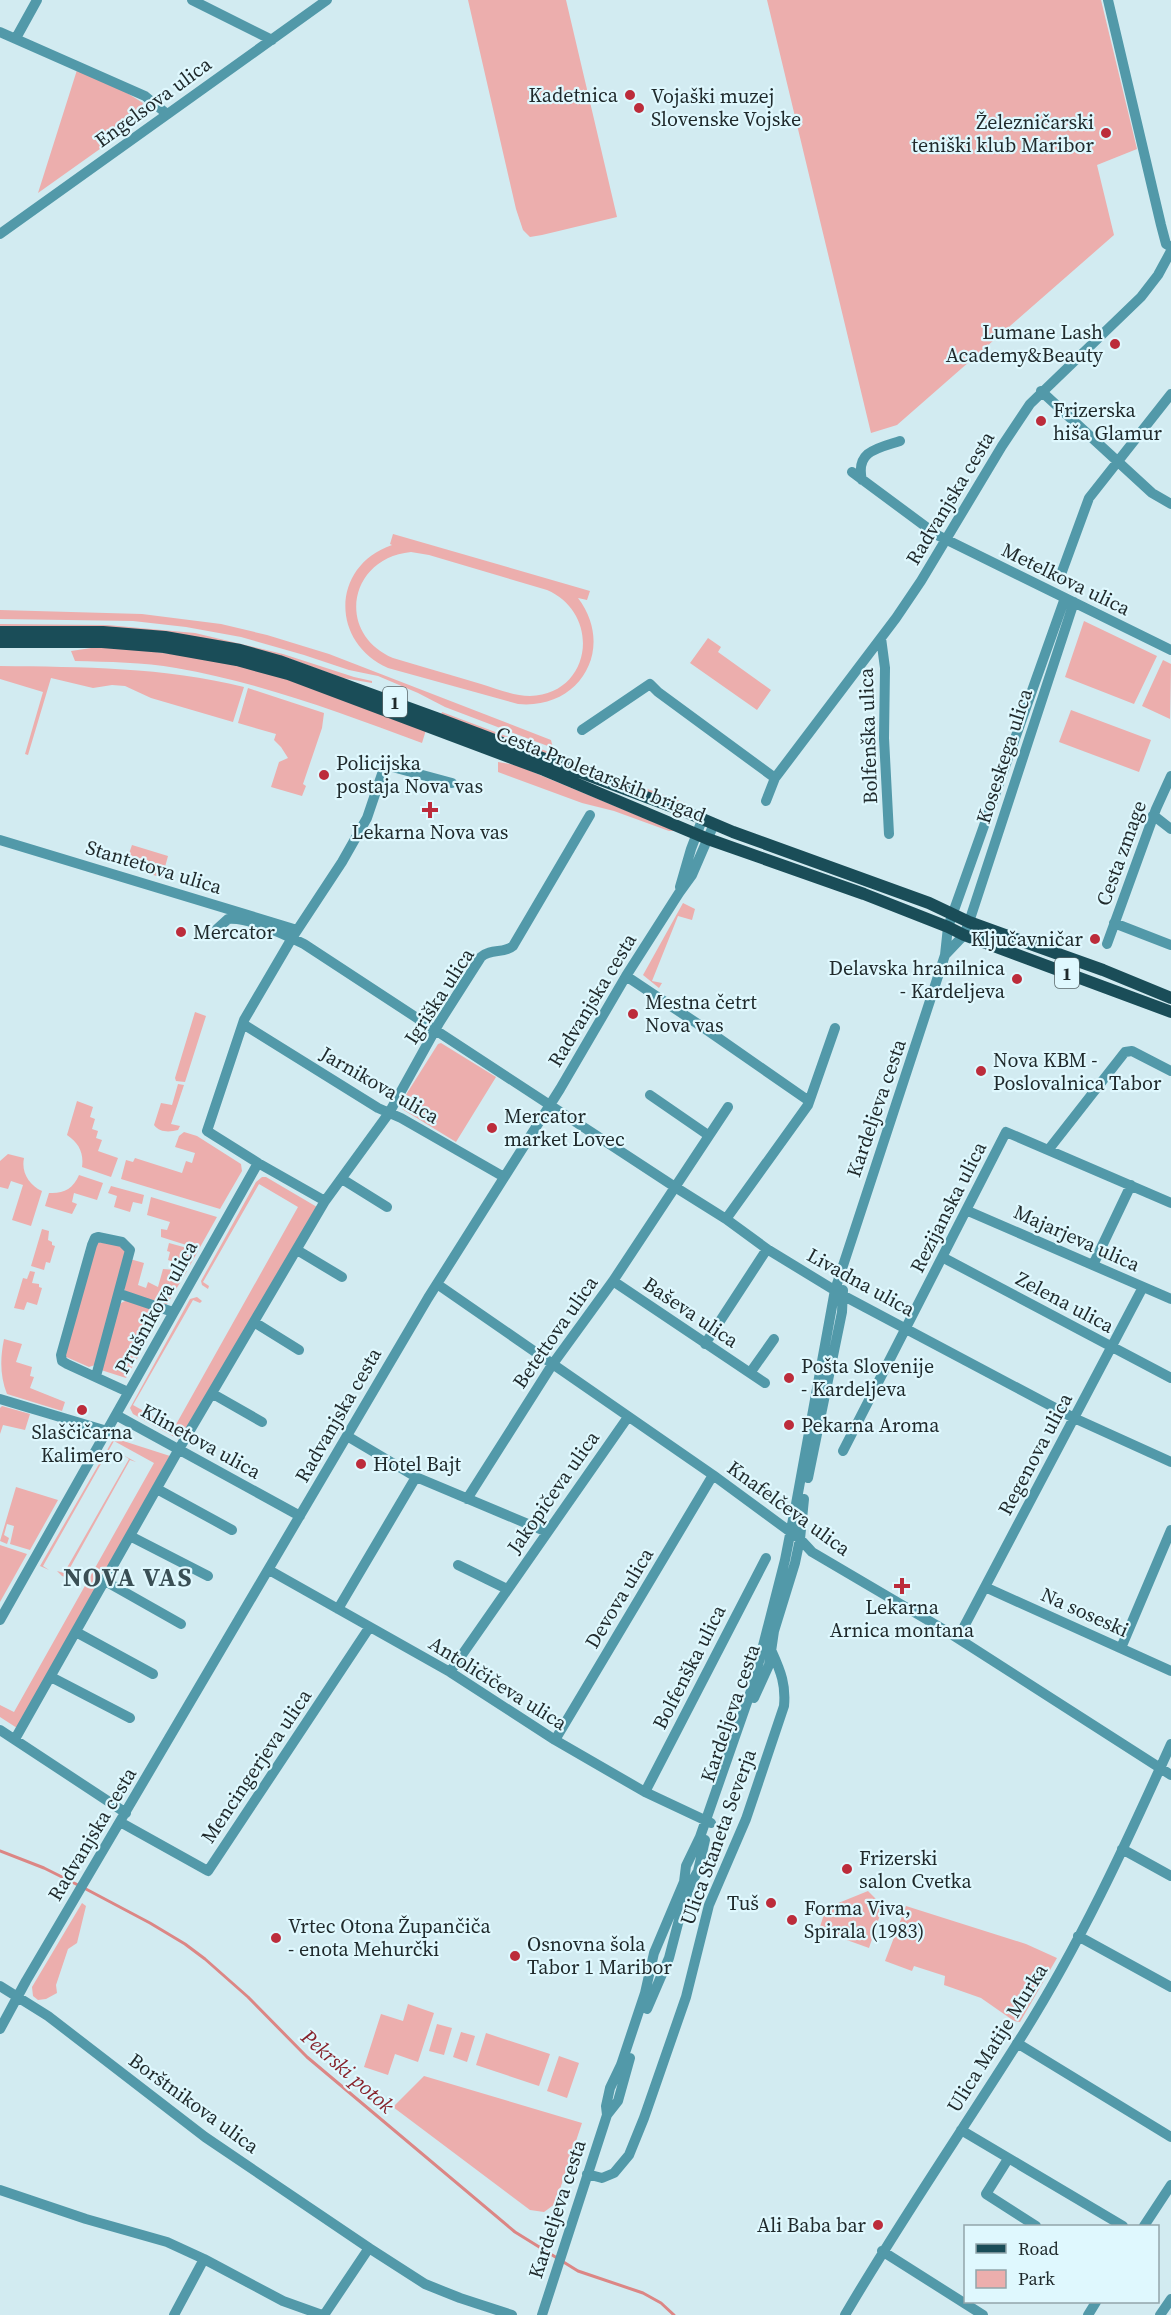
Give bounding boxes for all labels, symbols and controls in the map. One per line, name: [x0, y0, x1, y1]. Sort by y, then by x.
street label: Engelsova ulica: [89, 50, 218, 154]
place label: Kadetnica: [529, 81, 619, 109]
place label: Vojaški muzej Slovenske Vojske: [651, 82, 801, 133]
marker: Kadetnica: [623, 88, 637, 102]
marker: Vojaški muzej Slovenske Vojske: [632, 101, 646, 115]
place label: Železničarski teniški klub Maribor: [912, 108, 1095, 159]
marker: Železničarski teniški klub Maribor: [1099, 126, 1113, 140]
place label: Lumane Lash Academy&Beauty: [946, 318, 1104, 369]
marker: Lumane Lash Academy&Beauty: [1108, 337, 1122, 351]
place label: Frizerska hiša Glamur: [1053, 396, 1163, 447]
marker: Frizerska hiša Glamur: [1034, 414, 1048, 428]
street label: Radvanjska cesta: [899, 425, 1001, 570]
street label: Metelkova ulica: [997, 536, 1136, 623]
street label: Bolfenška ulica: [852, 667, 884, 805]
street label: Koseskega ulica: [969, 684, 1039, 827]
road number: 1: [383, 687, 407, 717]
street label: Cesta Proletarskih brigad: [492, 719, 711, 829]
place label: Policijska postaja Nova vas: [336, 749, 483, 800]
marker: Policijska postaja Nova vas: [317, 768, 331, 782]
street label: Cesta zmage: [1089, 796, 1153, 910]
marker: Lekarna Nova vas: [423, 803, 437, 817]
place label: Lekarna Nova vas: [351, 818, 509, 846]
street label: Stantetova ulica: [83, 833, 226, 901]
place label: Mercator: [193, 918, 276, 946]
marker: Mercator: [174, 925, 188, 939]
place label: Ključavničar: [971, 925, 1084, 953]
street label: Radvanjska cesta: [541, 927, 643, 1072]
marker: Ključavničar: [1088, 932, 1102, 946]
street label: Igriška ulica: [397, 942, 481, 1050]
place label: Delavska hranilnica - Kardeljeva: [829, 954, 1006, 1005]
road number: 1: [1055, 958, 1079, 988]
marker: Delavska hranilnica - Kardeljeva: [1010, 972, 1024, 986]
place label: Mestna četrt Nova vas: [645, 988, 757, 1039]
marker: Mestna četrt Nova vas: [626, 1007, 640, 1021]
street label: Kardeljeva cesta: [839, 1034, 913, 1181]
street label: Jarnikova ulica: [314, 1039, 445, 1131]
place label: Nova KBM - Poslovalnica Tabor: [993, 1046, 1162, 1097]
marker: Nova KBM - Poslovalnica Tabor: [974, 1064, 988, 1078]
place label: Mercator market Lovec: [504, 1102, 625, 1153]
marker: Mercator market Lovec: [485, 1121, 499, 1135]
street label: Rezijanska ulica: [903, 1136, 993, 1277]
street label: Majarjeva ulica: [1009, 1198, 1145, 1279]
street label: Prušnikova ulica: [108, 1235, 205, 1379]
street label: Livadna ulica: [802, 1241, 921, 1324]
street label: Zelena ulica: [1011, 1264, 1120, 1340]
street label: Betettova ulica: [506, 1269, 605, 1394]
street label: Baševa ulica: [638, 1270, 745, 1355]
street label: Radvanjska cesta: [288, 1342, 388, 1488]
place label: Pošta Slovenije - Kardeljeva: [801, 1352, 934, 1403]
marker: Pošta Slovenije - Kardeljeva: [782, 1371, 796, 1385]
street label: Regenova ulica: [991, 1387, 1079, 1520]
street label: Klinetova ulica: [136, 1396, 267, 1486]
marker: Slaščičarna Kalimero: [75, 1403, 89, 1417]
place label: Pekarna Aroma: [801, 1411, 940, 1439]
place label: Slaščičarna Kalimero: [32, 1418, 133, 1469]
marker: Pekarna Aroma: [782, 1418, 796, 1432]
street label: Jakopičeva ulica: [500, 1424, 606, 1560]
place label: Hotel Bajt: [373, 1450, 462, 1478]
street label: Knafelčeva ulica: [722, 1454, 857, 1563]
marker: Hotel Bajt: [354, 1457, 368, 1471]
street label: Devova ulica: [578, 1542, 661, 1654]
district label: NOVA VAS: [63, 1559, 193, 1595]
marker: Lekarna Arnica montana: [895, 1579, 909, 1593]
street label: Na soseski: [1037, 1580, 1133, 1644]
place label: Lekarna Arnica montana: [830, 1593, 975, 1644]
street label: Bolfenška ulica: [646, 1599, 733, 1734]
street label: Antoličičeva ulica: [424, 1629, 573, 1737]
street label: Kardeljeva cesta: [693, 1639, 767, 1786]
street label: Mencingerjeva ulica: [194, 1683, 318, 1849]
street label: Ulica Staneta Severja: [673, 1744, 763, 1929]
street label: Radvanjska cesta: [41, 1761, 143, 1906]
place label: Frizerski salon Cvetka: [859, 1844, 973, 1895]
marker: Frizerski salon Cvetka: [840, 1862, 854, 1876]
place label: Tuš: [727, 1889, 759, 1917]
place label: Forma Viva, Spirala (1983): [804, 1894, 924, 1945]
marker: Tuš: [764, 1896, 778, 1910]
place label: Vrtec Otona Župančiča - enota Mehurčki: [288, 1912, 491, 1963]
marker: Forma Viva, Spirala (1983): [785, 1913, 799, 1927]
place label: Osnovna šola Tabor 1 Maribor: [527, 1930, 672, 1981]
marker: Vrtec Otona Župančiča - enota Mehurčki: [269, 1931, 283, 1945]
marker: Osnovna šola Tabor 1 Maribor: [508, 1949, 522, 1963]
street label: Ulica Matije Murka: [940, 1958, 1054, 2118]
water label: Pekrski potok: [295, 2022, 401, 2120]
street label: Borštnikova ulica: [123, 2046, 265, 2160]
street label: Kardeljeva cesta: [521, 2135, 593, 2282]
place label: Ali Baba bar: [757, 2211, 867, 2239]
marker: Ali Baba bar: [871, 2218, 885, 2232]
legend: [964, 2225, 1159, 2303]
text: Road: [1018, 2236, 1059, 2261]
text: Park: [1018, 2266, 1055, 2291]

